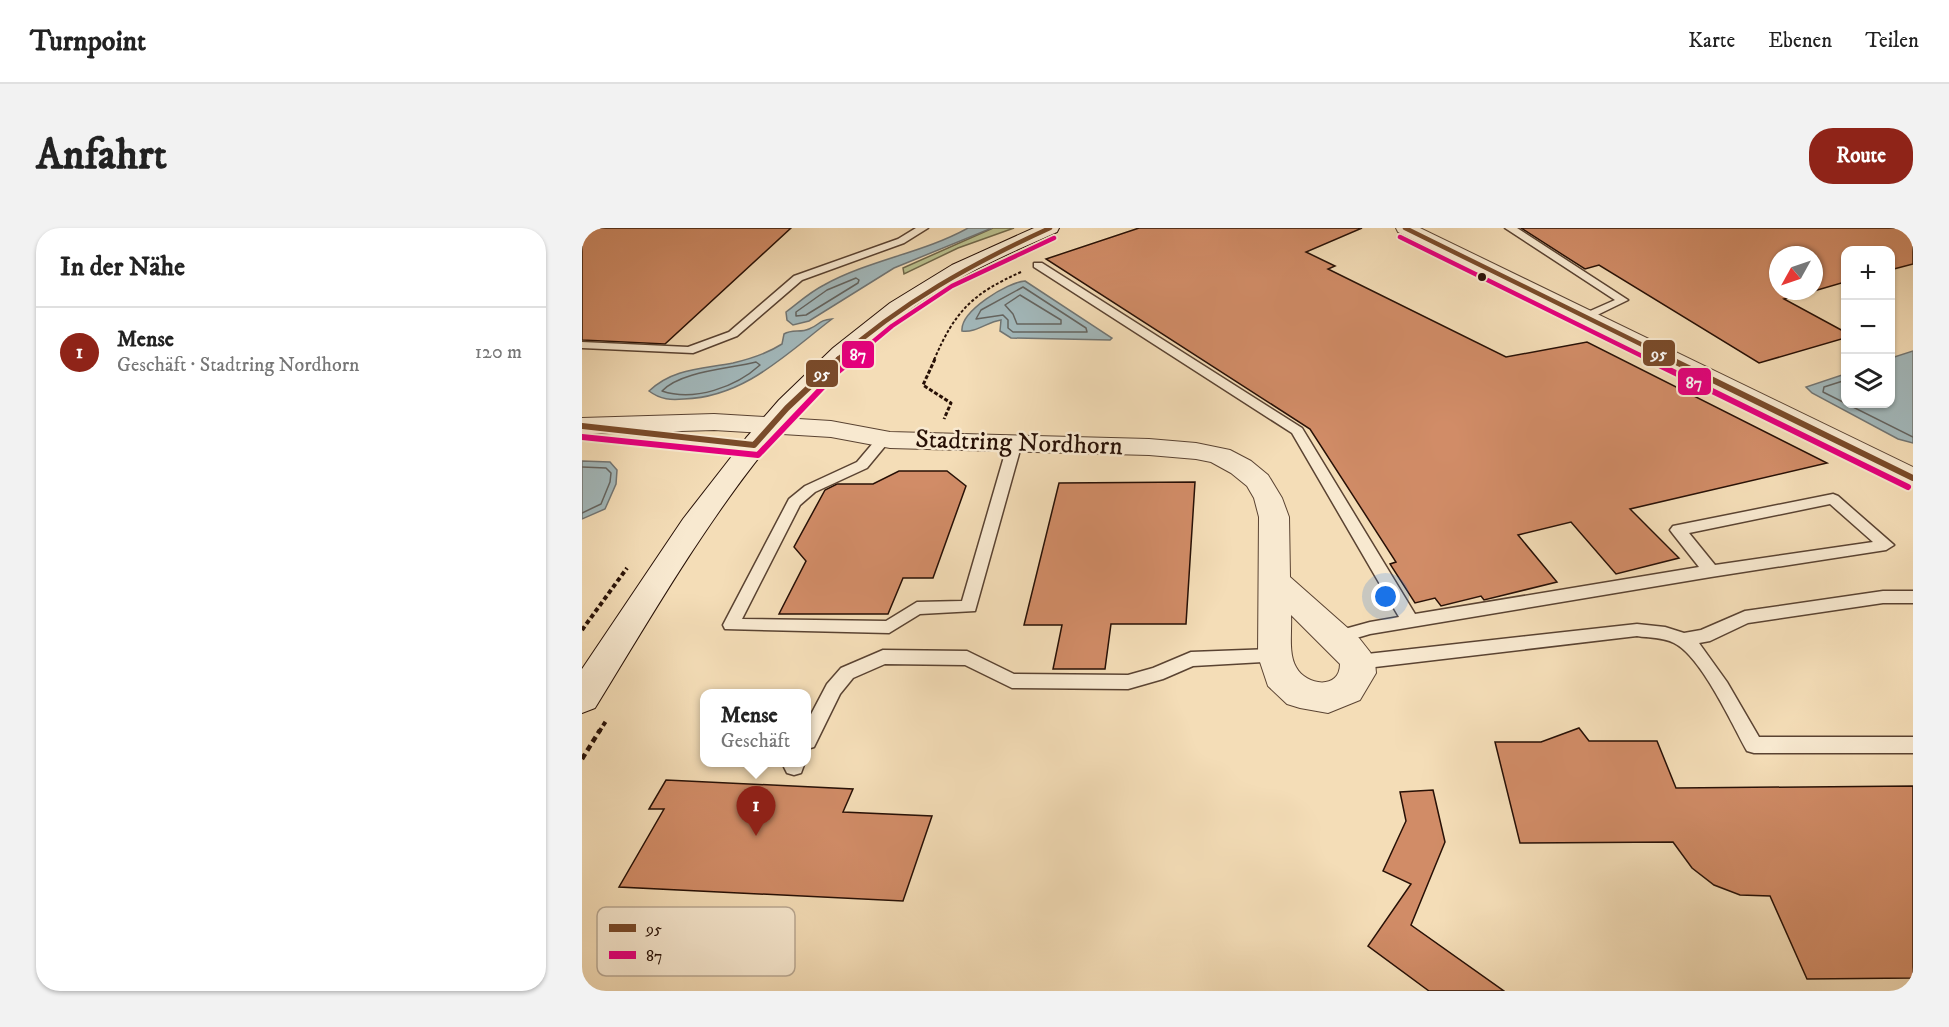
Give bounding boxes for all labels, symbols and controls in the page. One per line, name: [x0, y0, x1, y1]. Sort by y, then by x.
text: Turnpoint: [30, 24, 146, 59]
text: Karte: [1688, 28, 1735, 54]
text: Ebenen: [1768, 28, 1832, 54]
text: Teilen: [1865, 28, 1919, 54]
button: Route: [1809, 128, 1913, 184]
text: Anfahrt: [36, 130, 167, 182]
north arrow: [1769, 246, 1823, 300]
map controls: [1841, 246, 1895, 408]
button: +: [1841, 246, 1895, 300]
text: In der Nähe: [60, 251, 185, 284]
unlabelled marker: [1476, 271, 1488, 283]
button: −: [1841, 300, 1895, 354]
text: Mense: [117, 326, 174, 353]
line badge: 95: [1642, 339, 1676, 367]
text: 1: [76, 340, 83, 365]
text: 120 m: [475, 340, 522, 365]
line badge: 87: [841, 340, 875, 369]
text: 95: [1650, 344, 1667, 364]
text: 87: [850, 345, 866, 365]
text: Geschäft · Stadtring Nordhorn: [117, 353, 360, 378]
button: layers: [1841, 354, 1895, 408]
line badge: 95: [805, 359, 839, 388]
text: 95: [813, 364, 830, 384]
line badge: 87: [1677, 367, 1712, 396]
text: 87: [1686, 373, 1702, 393]
street label: Stadtring Nordhorn: [915, 423, 1124, 463]
your location: [1371, 582, 1400, 611]
popup: [700, 689, 811, 767]
text: Mense: [721, 702, 778, 729]
text: Geschäft: [721, 729, 790, 754]
pin: 1: [736, 786, 776, 836]
legend: [597, 907, 795, 976]
text: 95: [645, 919, 662, 939]
text: 87: [646, 946, 662, 966]

